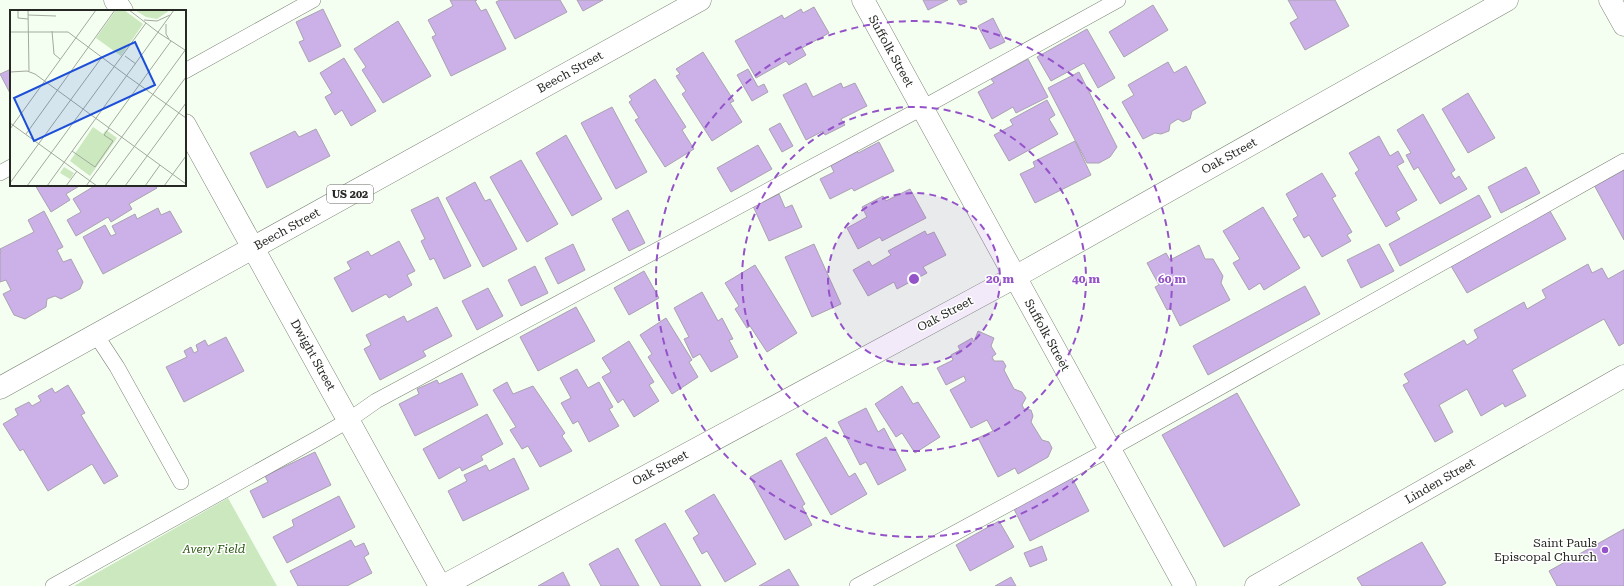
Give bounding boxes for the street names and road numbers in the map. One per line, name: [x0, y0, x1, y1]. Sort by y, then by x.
street label: Suffolk Street: [866, 13, 917, 90]
street label: Beech Street: [535, 48, 606, 96]
street label: Oak Street: [1199, 135, 1260, 177]
road number: US 202: [327, 185, 373, 203]
street label: Beech Street: [252, 205, 323, 253]
street label: Oak Street: [915, 293, 976, 335]
street label: Suffolk Street: [1022, 297, 1073, 374]
street label: Dwight Street: [288, 317, 339, 394]
street label: Oak Street: [630, 447, 691, 489]
street label: Linden Street: [1403, 455, 1478, 507]

